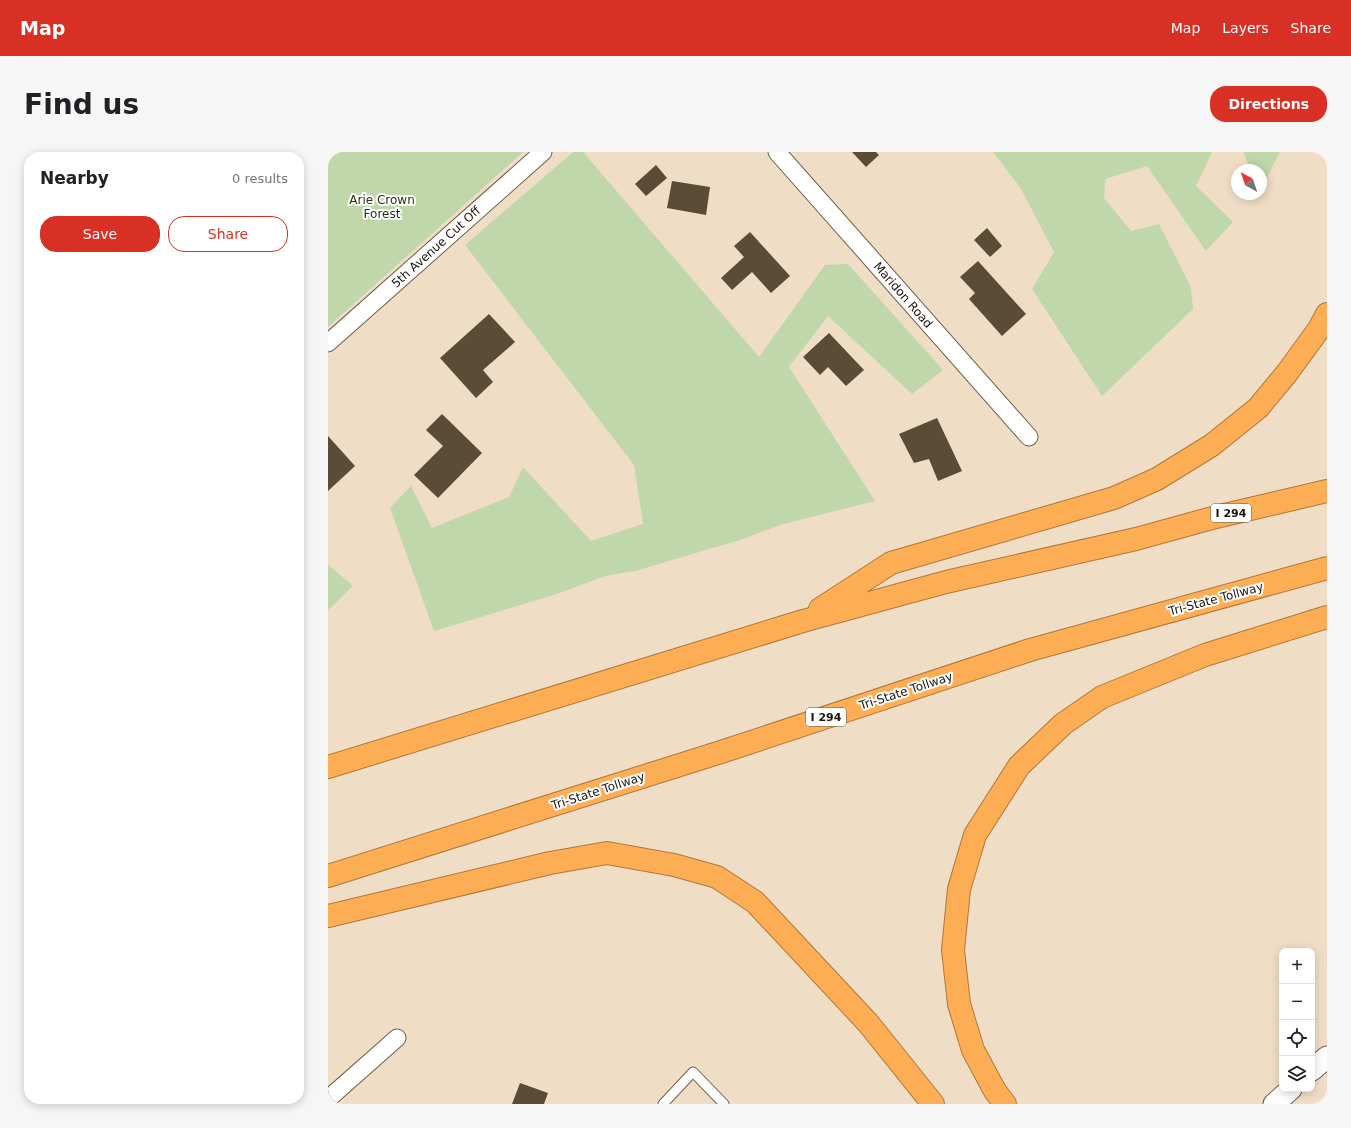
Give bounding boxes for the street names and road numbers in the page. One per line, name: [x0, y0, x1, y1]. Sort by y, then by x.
street label: 5th Avenue Cut Off: [389, 203, 484, 290]
street label: Maridon Road: [871, 259, 935, 331]
road number: I 294: [1211, 504, 1251, 522]
street label: Tri-State Tollway: [1166, 580, 1265, 619]
street label: Tri-State Tollway: [857, 669, 954, 713]
road number: I 294: [806, 708, 846, 726]
street label: Tri-State Tollway: [549, 769, 646, 813]

